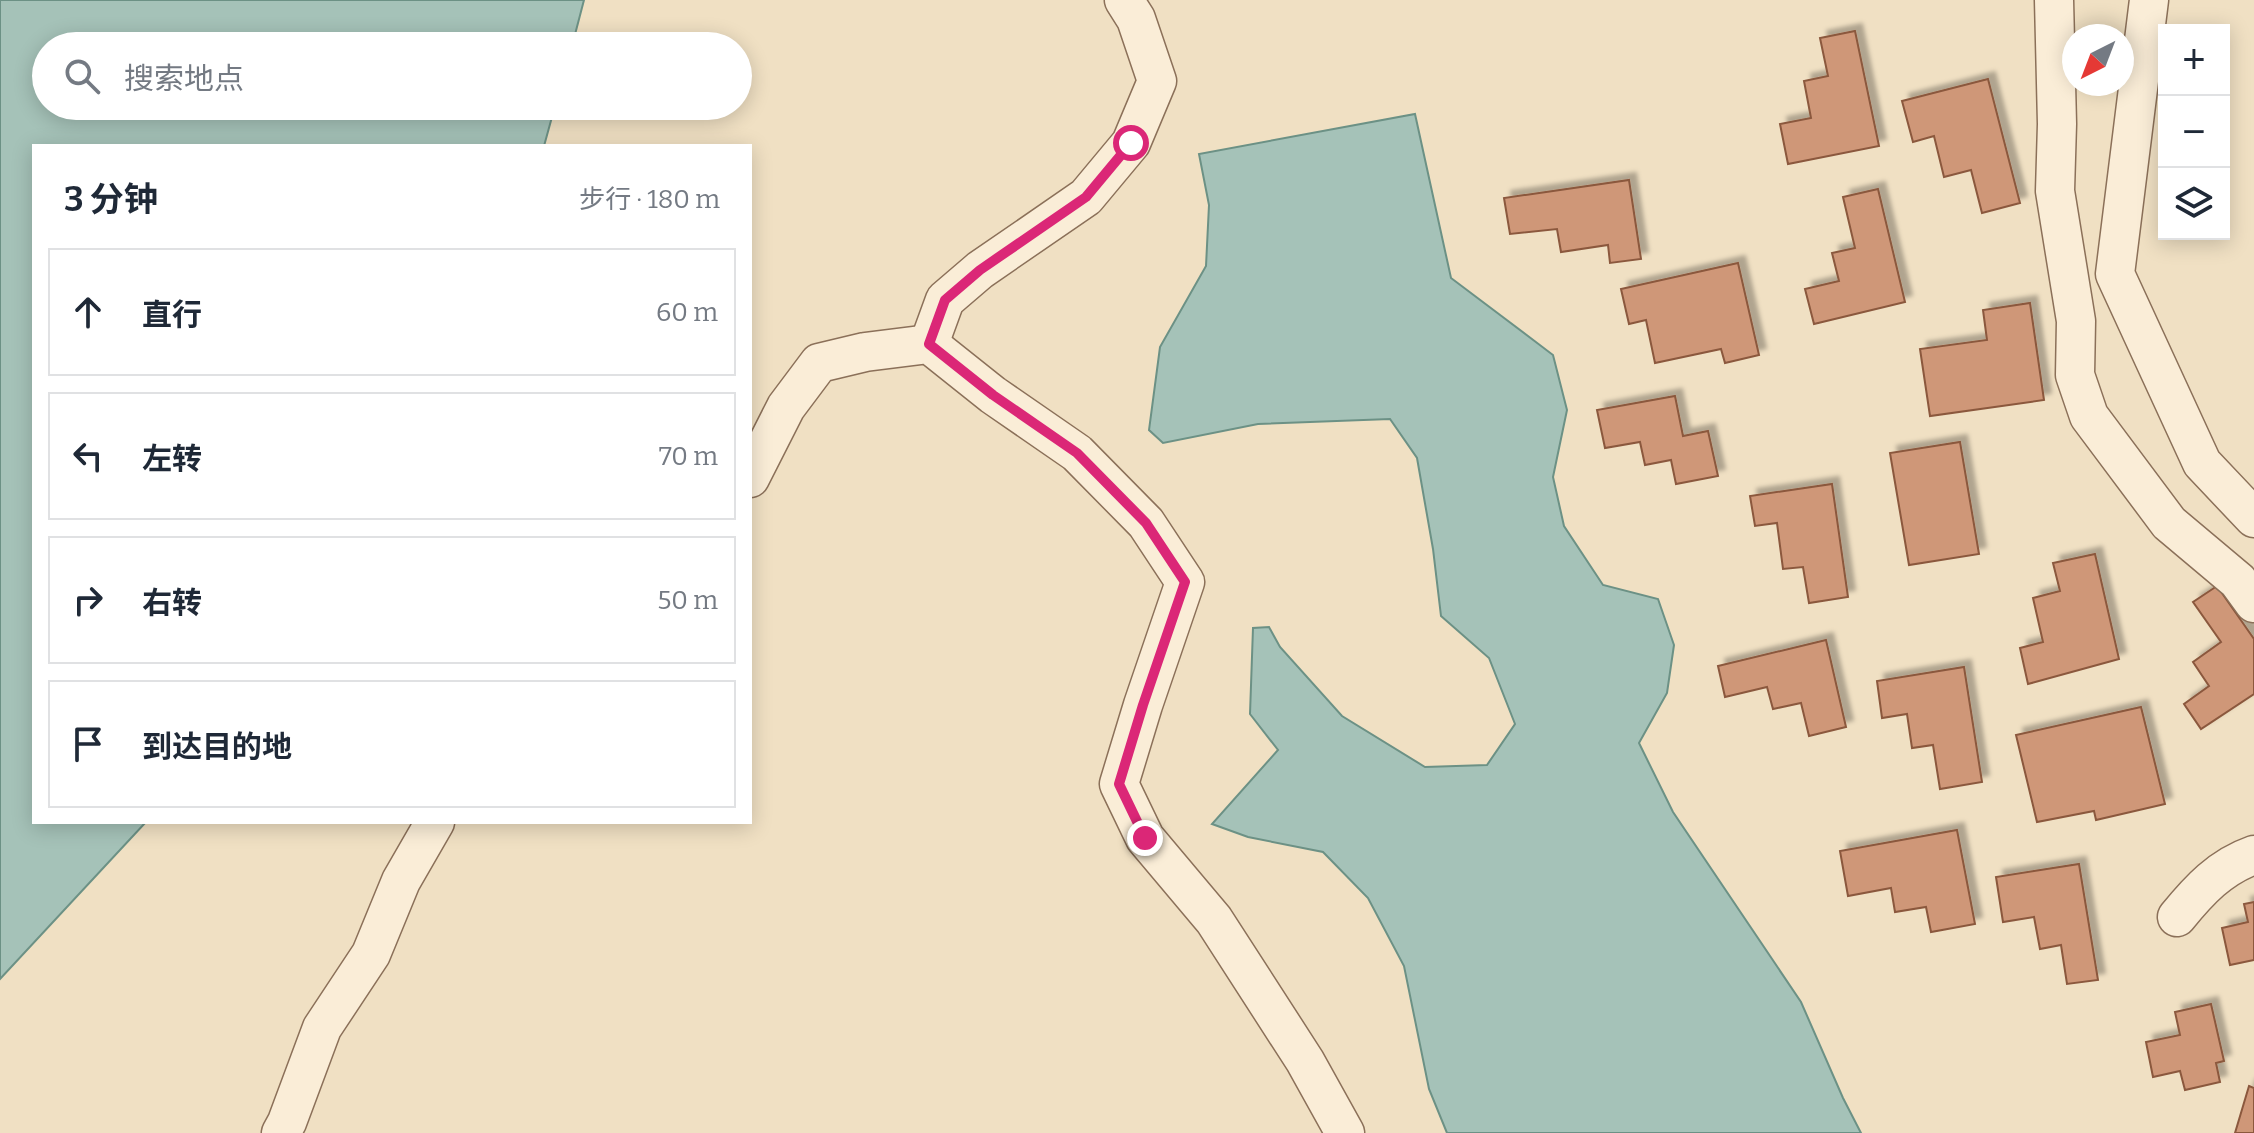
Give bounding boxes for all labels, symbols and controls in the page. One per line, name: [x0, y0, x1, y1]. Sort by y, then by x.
north arrow: [2062, 24, 2134, 96]
map controls: [2158, 24, 2230, 240]
button: +: [2158, 24, 2230, 96]
search box: [32, 32, 752, 120]
icon: search: [60, 54, 104, 98]
text: 搜索地点: [124, 61, 244, 97]
button: −: [2158, 96, 2230, 168]
route start: [1113, 125, 1149, 161]
button: layers: [2158, 168, 2230, 240]
text: 3 分钟: [64, 179, 158, 220]
text: 步行 · 180 m: [579, 184, 720, 215]
icon: ahead: [66, 290, 110, 334]
text: 直行: [142, 297, 202, 333]
text: 60 m: [656, 297, 718, 328]
icon: left: [66, 434, 110, 478]
text: 左转: [142, 441, 202, 477]
text: 70 m: [659, 441, 718, 472]
icon: right: [66, 578, 110, 622]
text: 右转: [142, 585, 202, 621]
text: 50 m: [657, 585, 718, 616]
icon: arrive: [66, 722, 110, 766]
text: 到达目的地: [142, 729, 292, 765]
route end: [1127, 820, 1163, 856]

